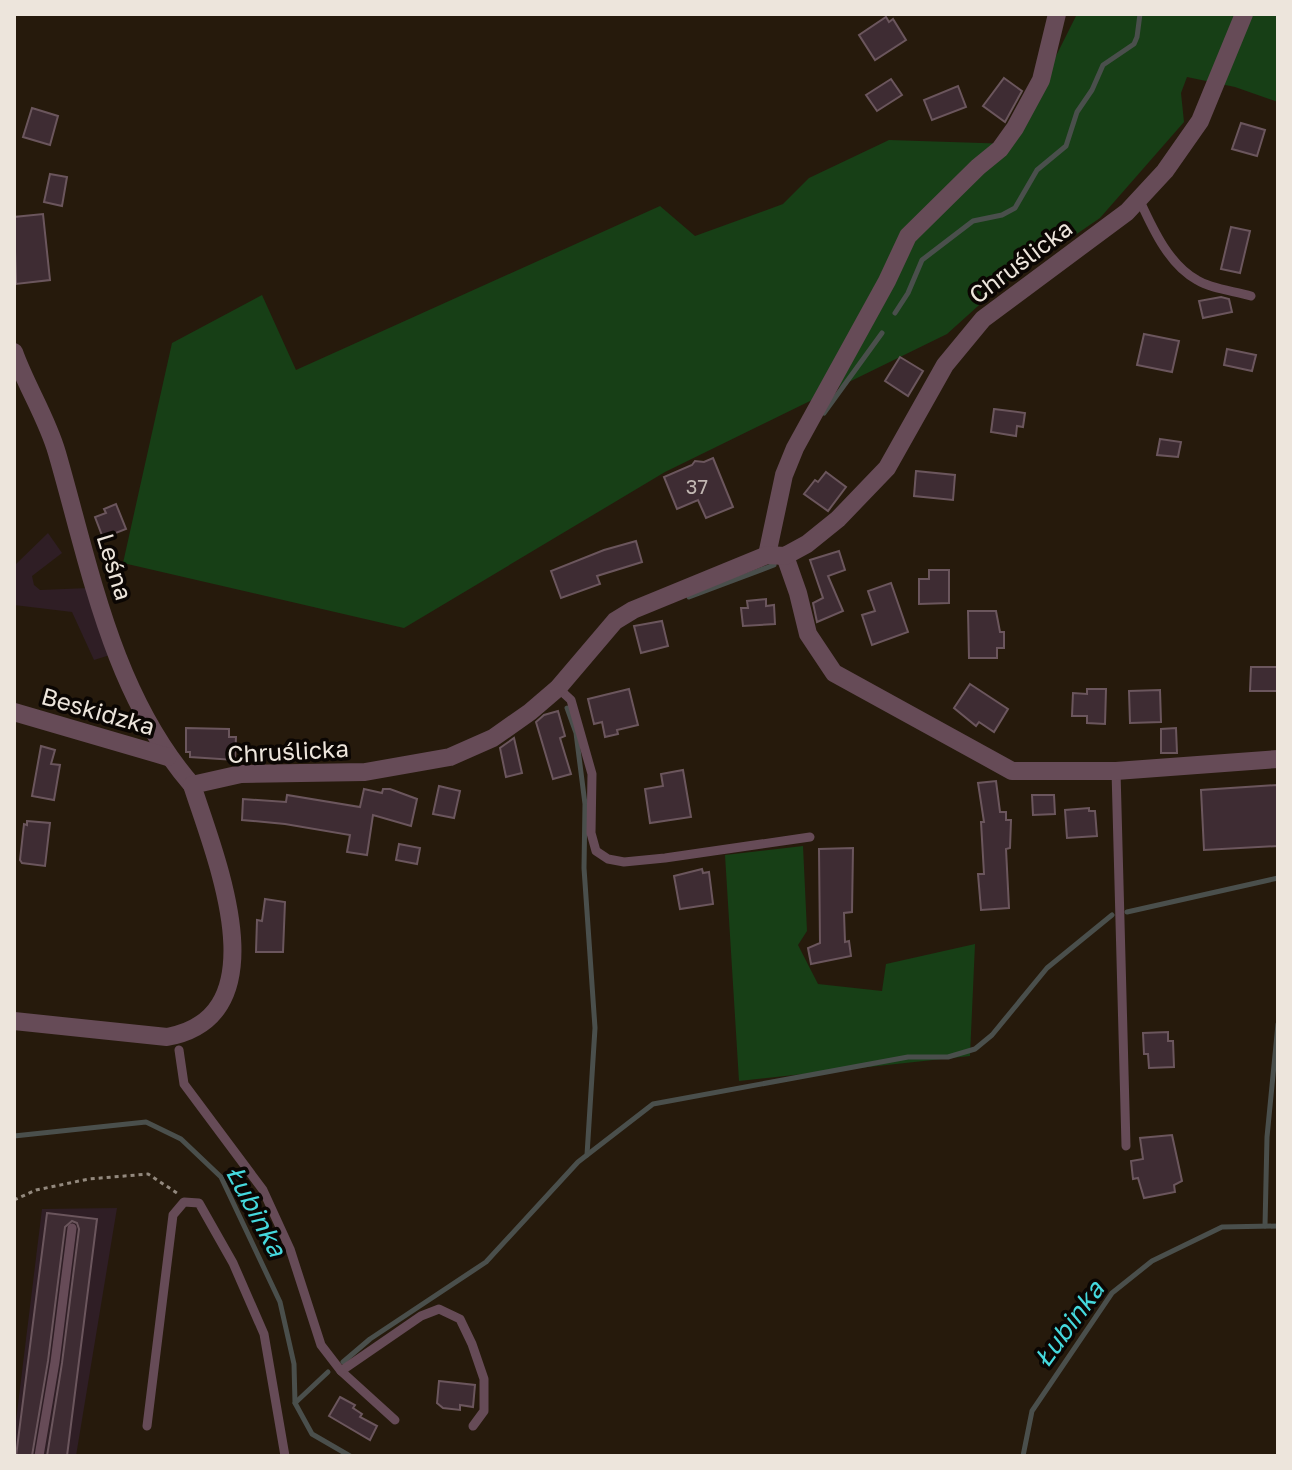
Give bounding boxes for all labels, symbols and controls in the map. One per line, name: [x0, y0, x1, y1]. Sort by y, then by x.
street label: Chruślicka: [963, 213, 1077, 309]
house number: 37: [686, 474, 708, 498]
street label: Leśna: [92, 530, 139, 604]
street label: Beskidzka: [38, 681, 158, 741]
street label: Chruślicka: [226, 733, 349, 768]
water label: Łubinka: [220, 1160, 294, 1263]
water label: Łubinka: [1027, 1274, 1111, 1373]

